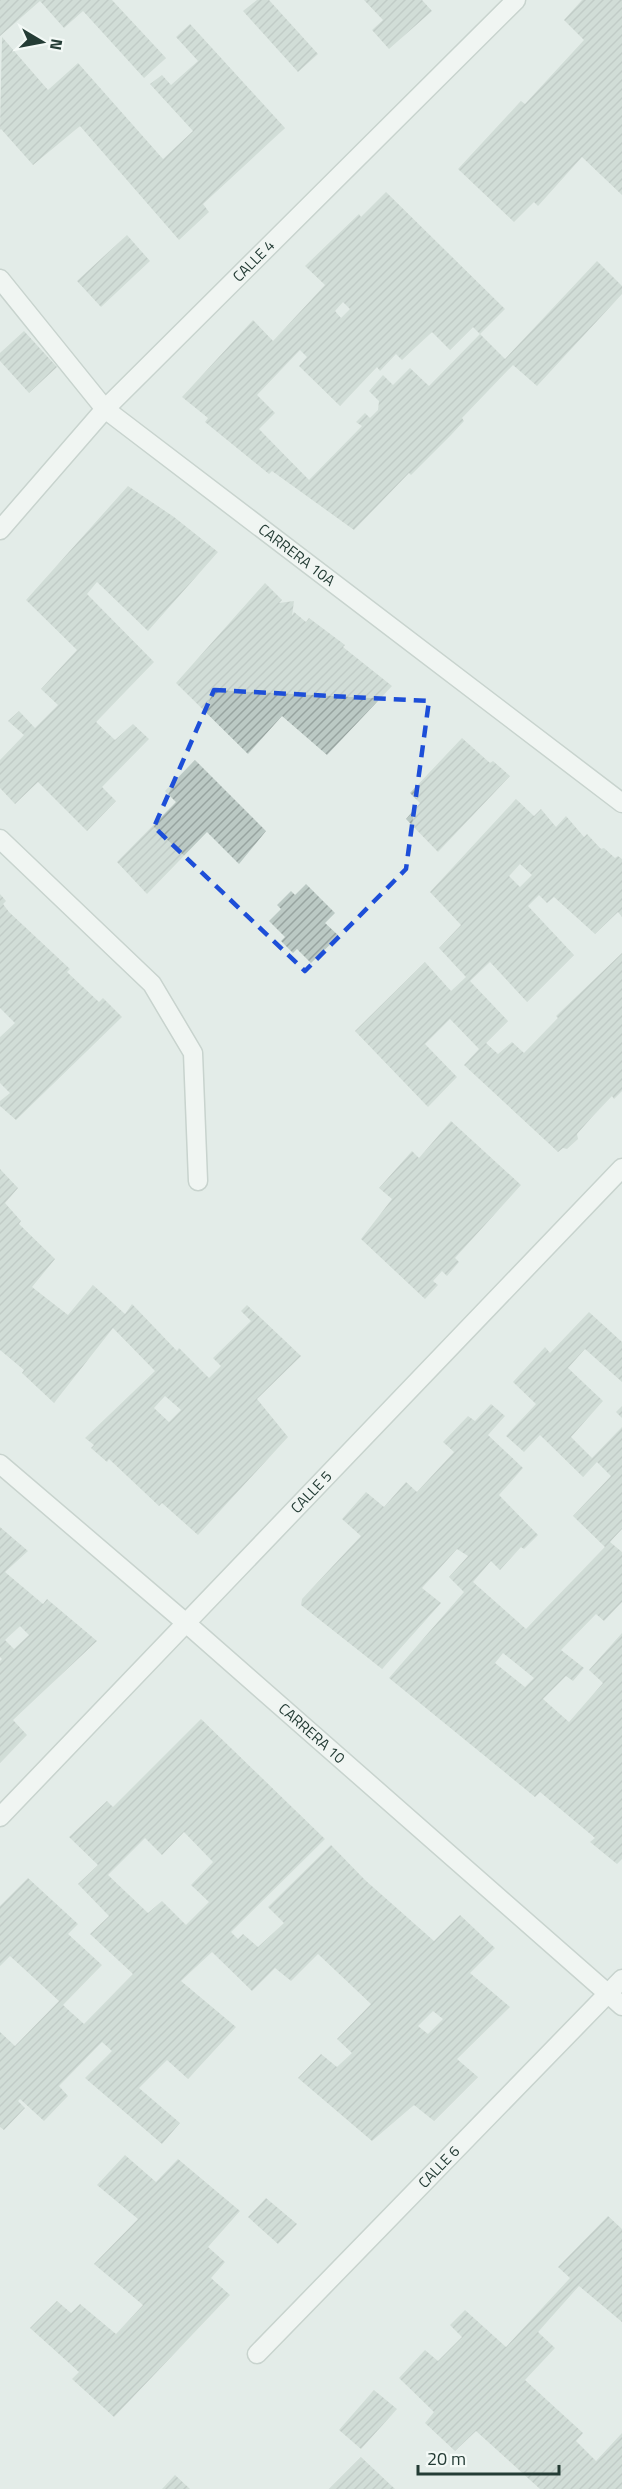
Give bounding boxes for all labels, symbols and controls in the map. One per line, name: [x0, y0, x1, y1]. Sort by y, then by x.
north arrow: [12, 12, 72, 72]
text: N: [44, 37, 70, 52]
street label: CALLE 4: [227, 234, 280, 287]
street label: CARRERA 10A: [254, 518, 340, 591]
street label: CALLE 5: [285, 1465, 337, 1518]
street label: CARRERA 10: [274, 1697, 350, 1769]
street label: CALLE 6: [412, 2140, 465, 2193]
scale bar: [418, 2438, 559, 2476]
text: 20 m: [427, 2445, 466, 2472]

